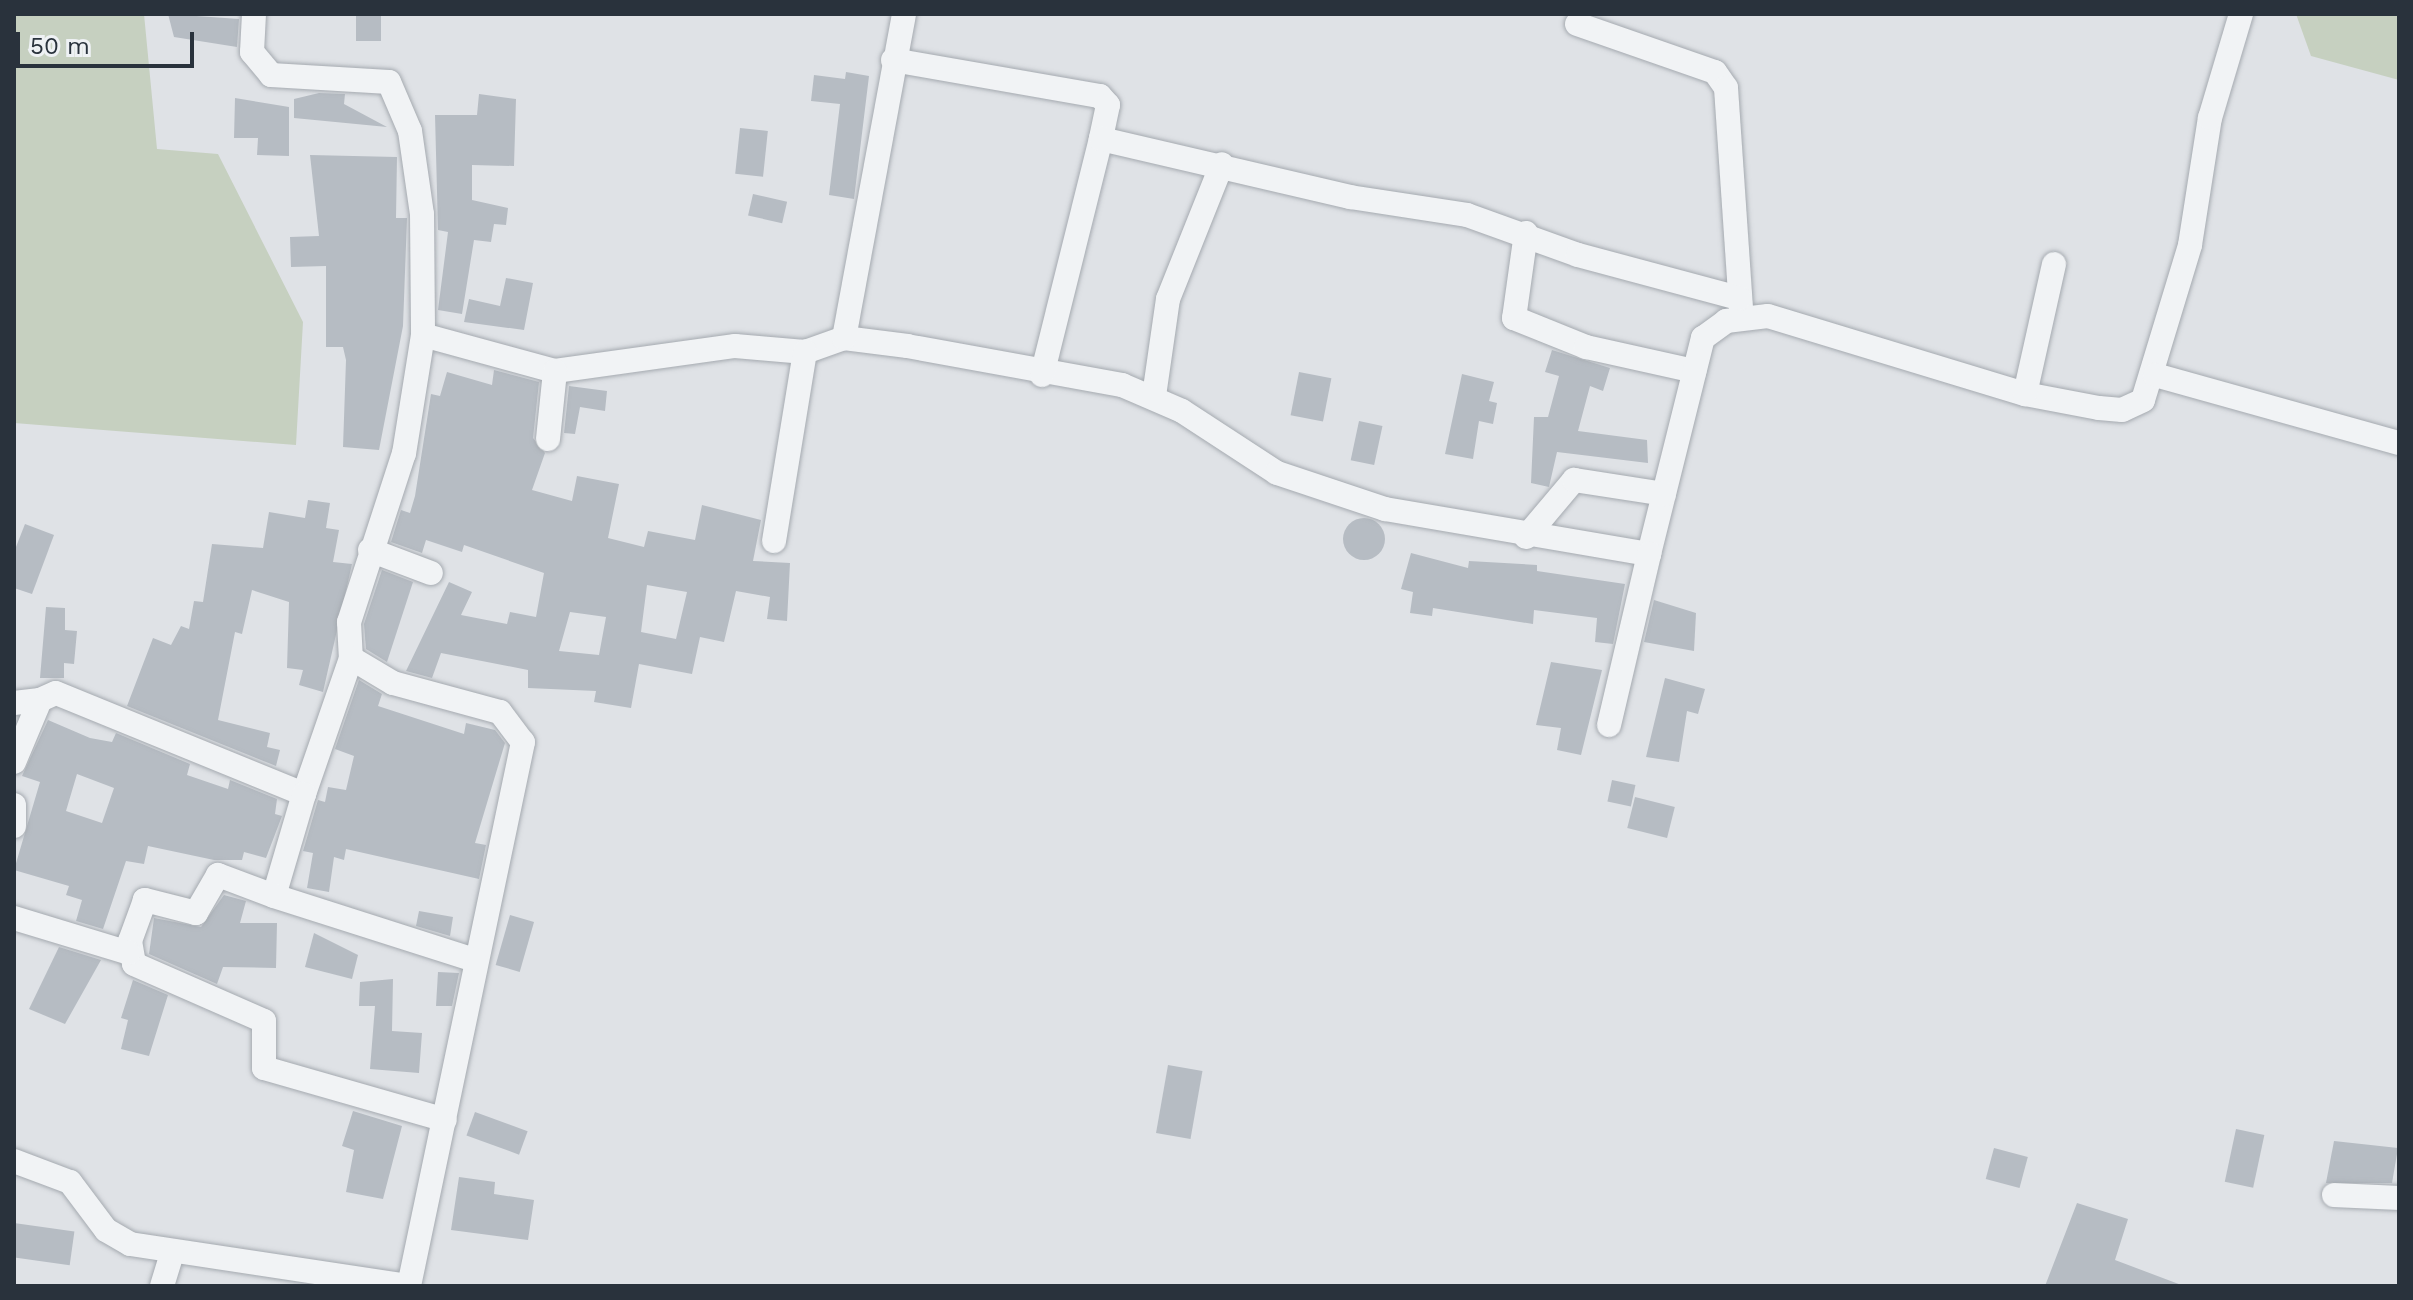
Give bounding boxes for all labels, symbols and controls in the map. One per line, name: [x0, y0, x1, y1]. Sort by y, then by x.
scale bar: [20, 16, 198, 66]
text: 50 m: [30, 32, 90, 60]

